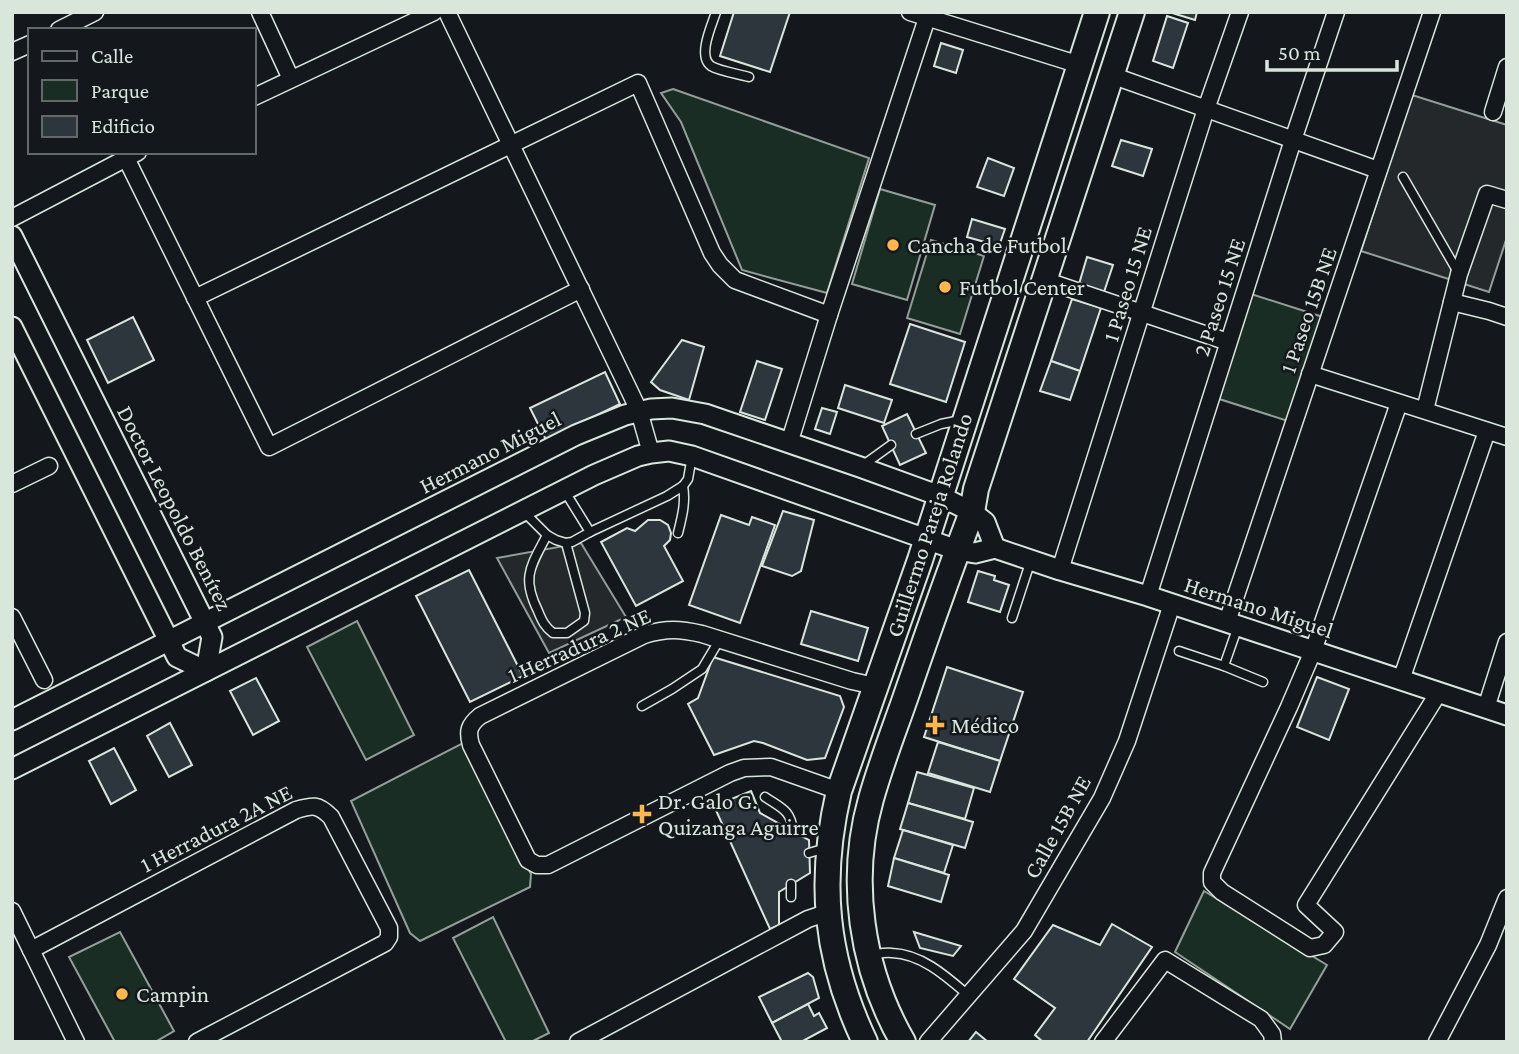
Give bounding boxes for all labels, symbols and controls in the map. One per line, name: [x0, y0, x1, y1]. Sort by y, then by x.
legend: [28, 28, 256, 154]
scale bar: [1267, 28, 1396, 72]
text: 50 m: [1278, 41, 1321, 65]
text: Calle: [91, 44, 133, 68]
text: Parque: [91, 79, 149, 103]
text: Edificio: [91, 114, 155, 138]
street label: 1 Paseo 15 NE: [1097, 223, 1157, 345]
place label: Cancha de Futbol: [907, 232, 1067, 258]
street label: 2 Paseo 15 NE: [1188, 235, 1250, 359]
marker: Cancha de Futbol: [885, 237, 901, 253]
street label: 1 Paseo 15B NE: [1274, 244, 1342, 376]
place label: Futbol Center: [959, 274, 1085, 300]
marker: Futbol Center: [937, 279, 953, 295]
street label: Doctor Leopoldo Benítez: [112, 401, 238, 615]
street label: Hermano Miguel: [415, 405, 565, 499]
street label: Guillermo Pareja Rolando: [880, 410, 978, 640]
street label: Hermano Miguel: [1181, 571, 1337, 643]
street label: 1 Herradura 2 NE: [504, 602, 654, 688]
place label: Médico: [951, 712, 1019, 738]
marker: Médico: [925, 715, 945, 735]
street label: Calle 15B NE: [1018, 771, 1096, 883]
street label: 1 Herradura 2A NE: [136, 779, 296, 877]
place label: Dr. Galo G. Quizanga Aguirre: [658, 788, 819, 840]
marker: Dr. Galo G. Quizanga Aguirre: [632, 804, 652, 824]
place label: Campin: [136, 981, 209, 1007]
marker: Campin: [114, 986, 130, 1002]

